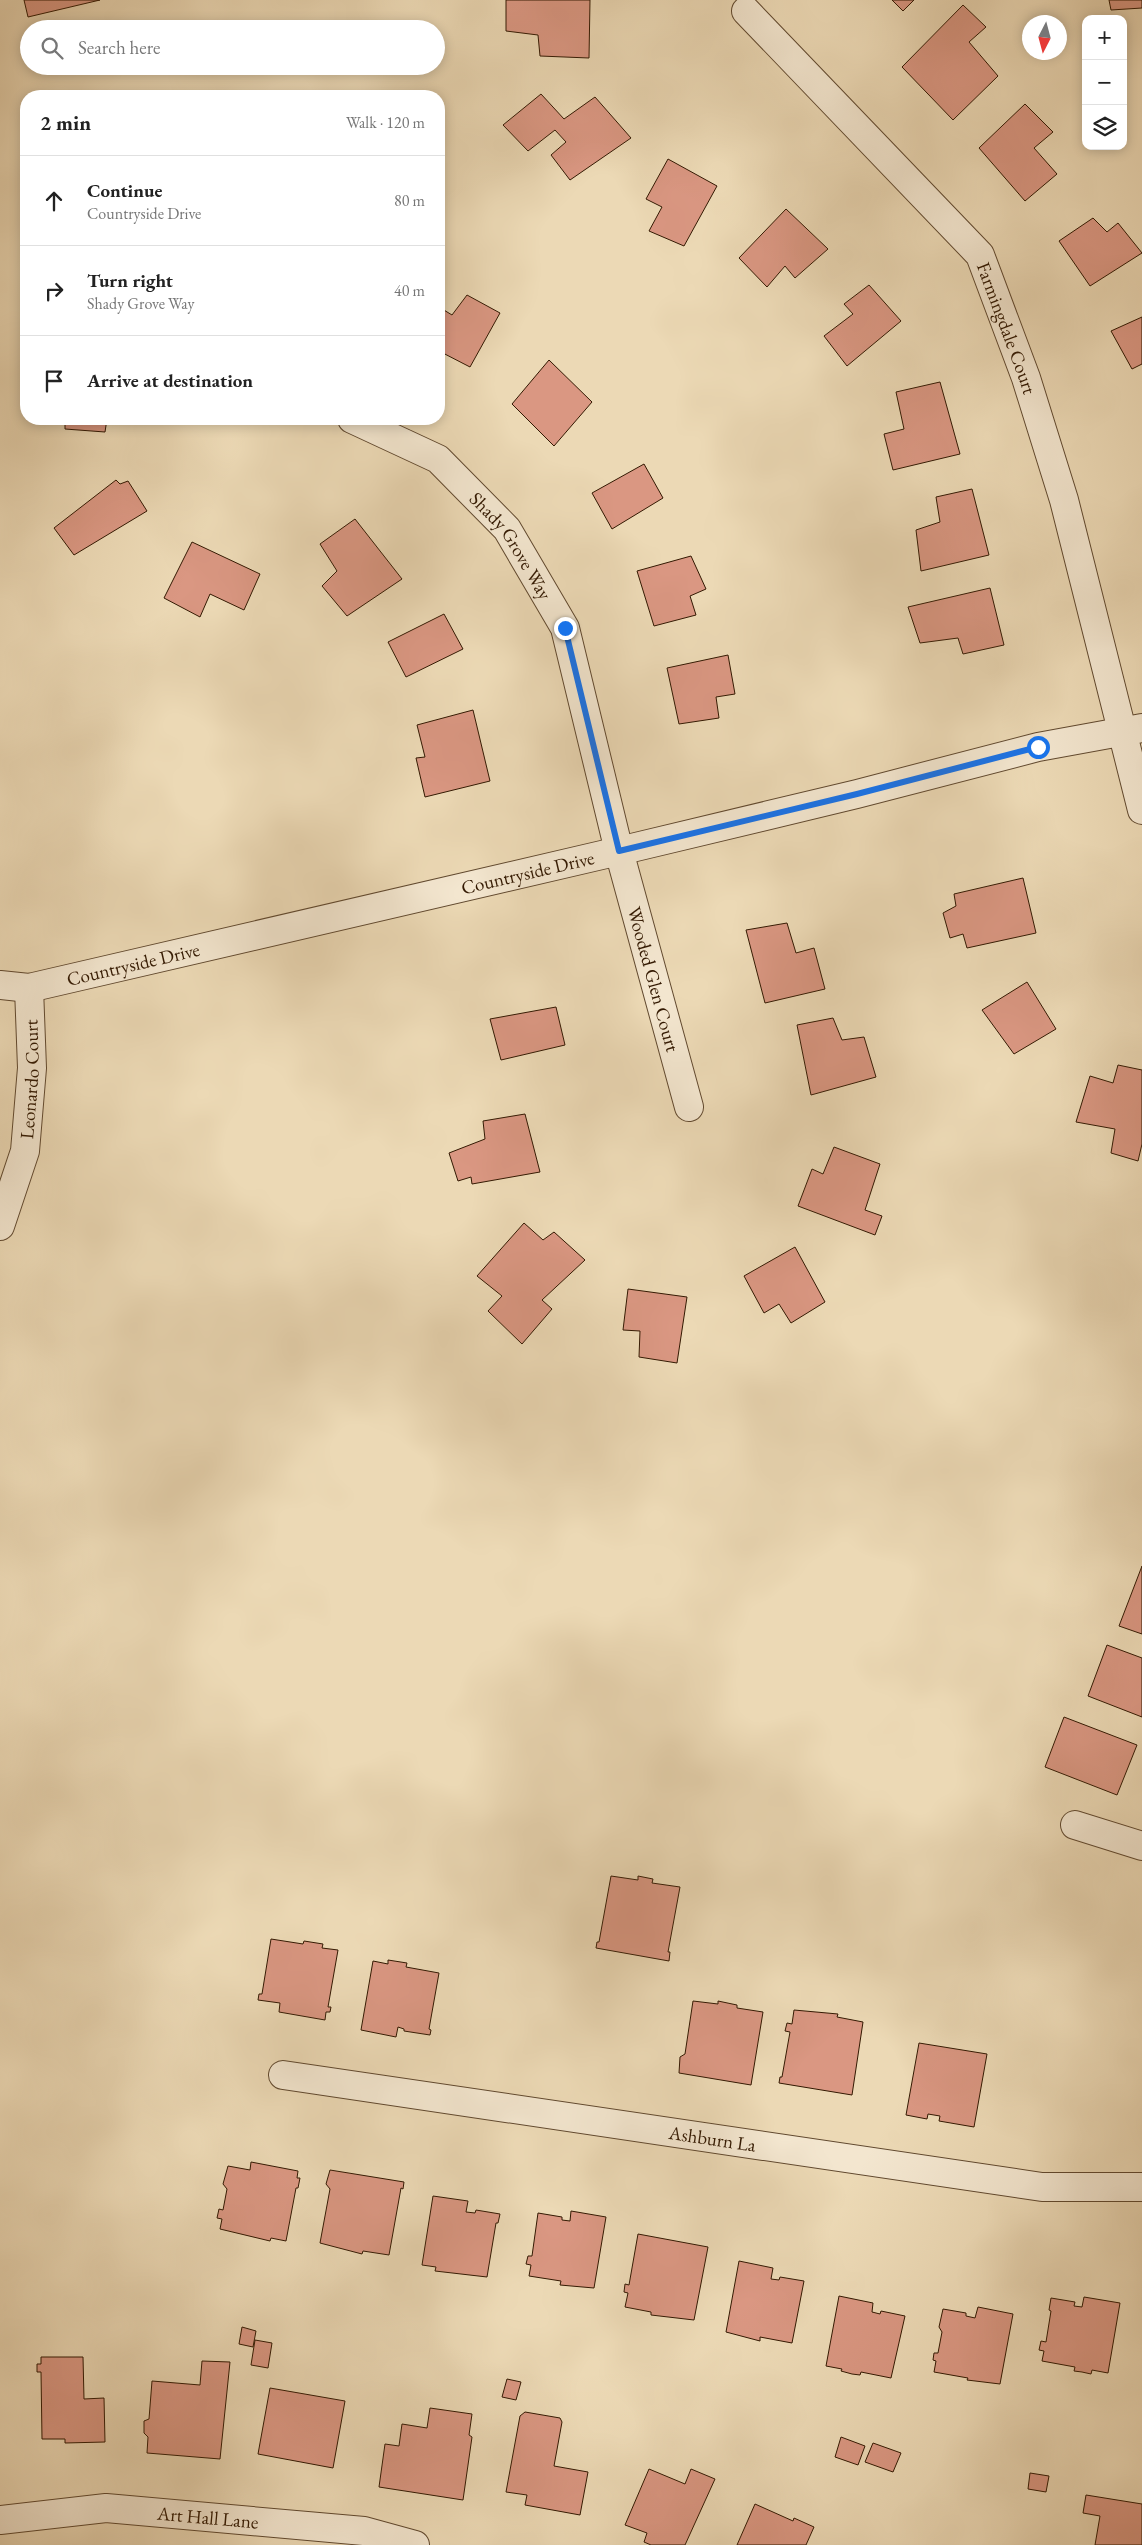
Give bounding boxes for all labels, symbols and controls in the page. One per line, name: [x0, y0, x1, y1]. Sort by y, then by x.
north arrow: [1022, 15, 1067, 60]
map controls: [1082, 15, 1127, 150]
button: +: [1082, 15, 1127, 60]
search box: [20, 20, 445, 75]
icon: search: [38, 34, 66, 62]
text: Search here: [78, 35, 160, 60]
button: −: [1082, 60, 1127, 105]
button: layers: [1082, 105, 1127, 150]
text: 2 min: [40, 109, 91, 136]
text: Walk · 120 m: [346, 112, 425, 133]
text: Continue: [87, 178, 162, 203]
icon: ahead: [40, 187, 68, 215]
text: 80 m: [394, 190, 425, 211]
text: Countryside Drive: [87, 203, 201, 224]
street label: Farmingdale Court: [971, 259, 1042, 397]
text: Turn right: [87, 268, 173, 293]
icon: right: [40, 277, 68, 305]
text: 40 m: [394, 280, 425, 301]
text: Shady Grove Way: [87, 293, 194, 314]
icon: arrive: [40, 367, 68, 395]
text: Arrive at destination: [87, 368, 253, 393]
street label: Shady Grove Way: [464, 486, 558, 605]
route end: [554, 617, 577, 640]
route start: [1027, 736, 1050, 759]
street label: Countryside Drive: [459, 845, 597, 900]
street label: Wooded Glen Court: [622, 904, 685, 1055]
street label: Countryside Drive: [64, 937, 202, 992]
street label: Leonardo Court: [14, 1019, 45, 1140]
street label: Ashburn La: [666, 2120, 758, 2158]
street label: Art Hall Lane: [155, 2501, 259, 2535]

